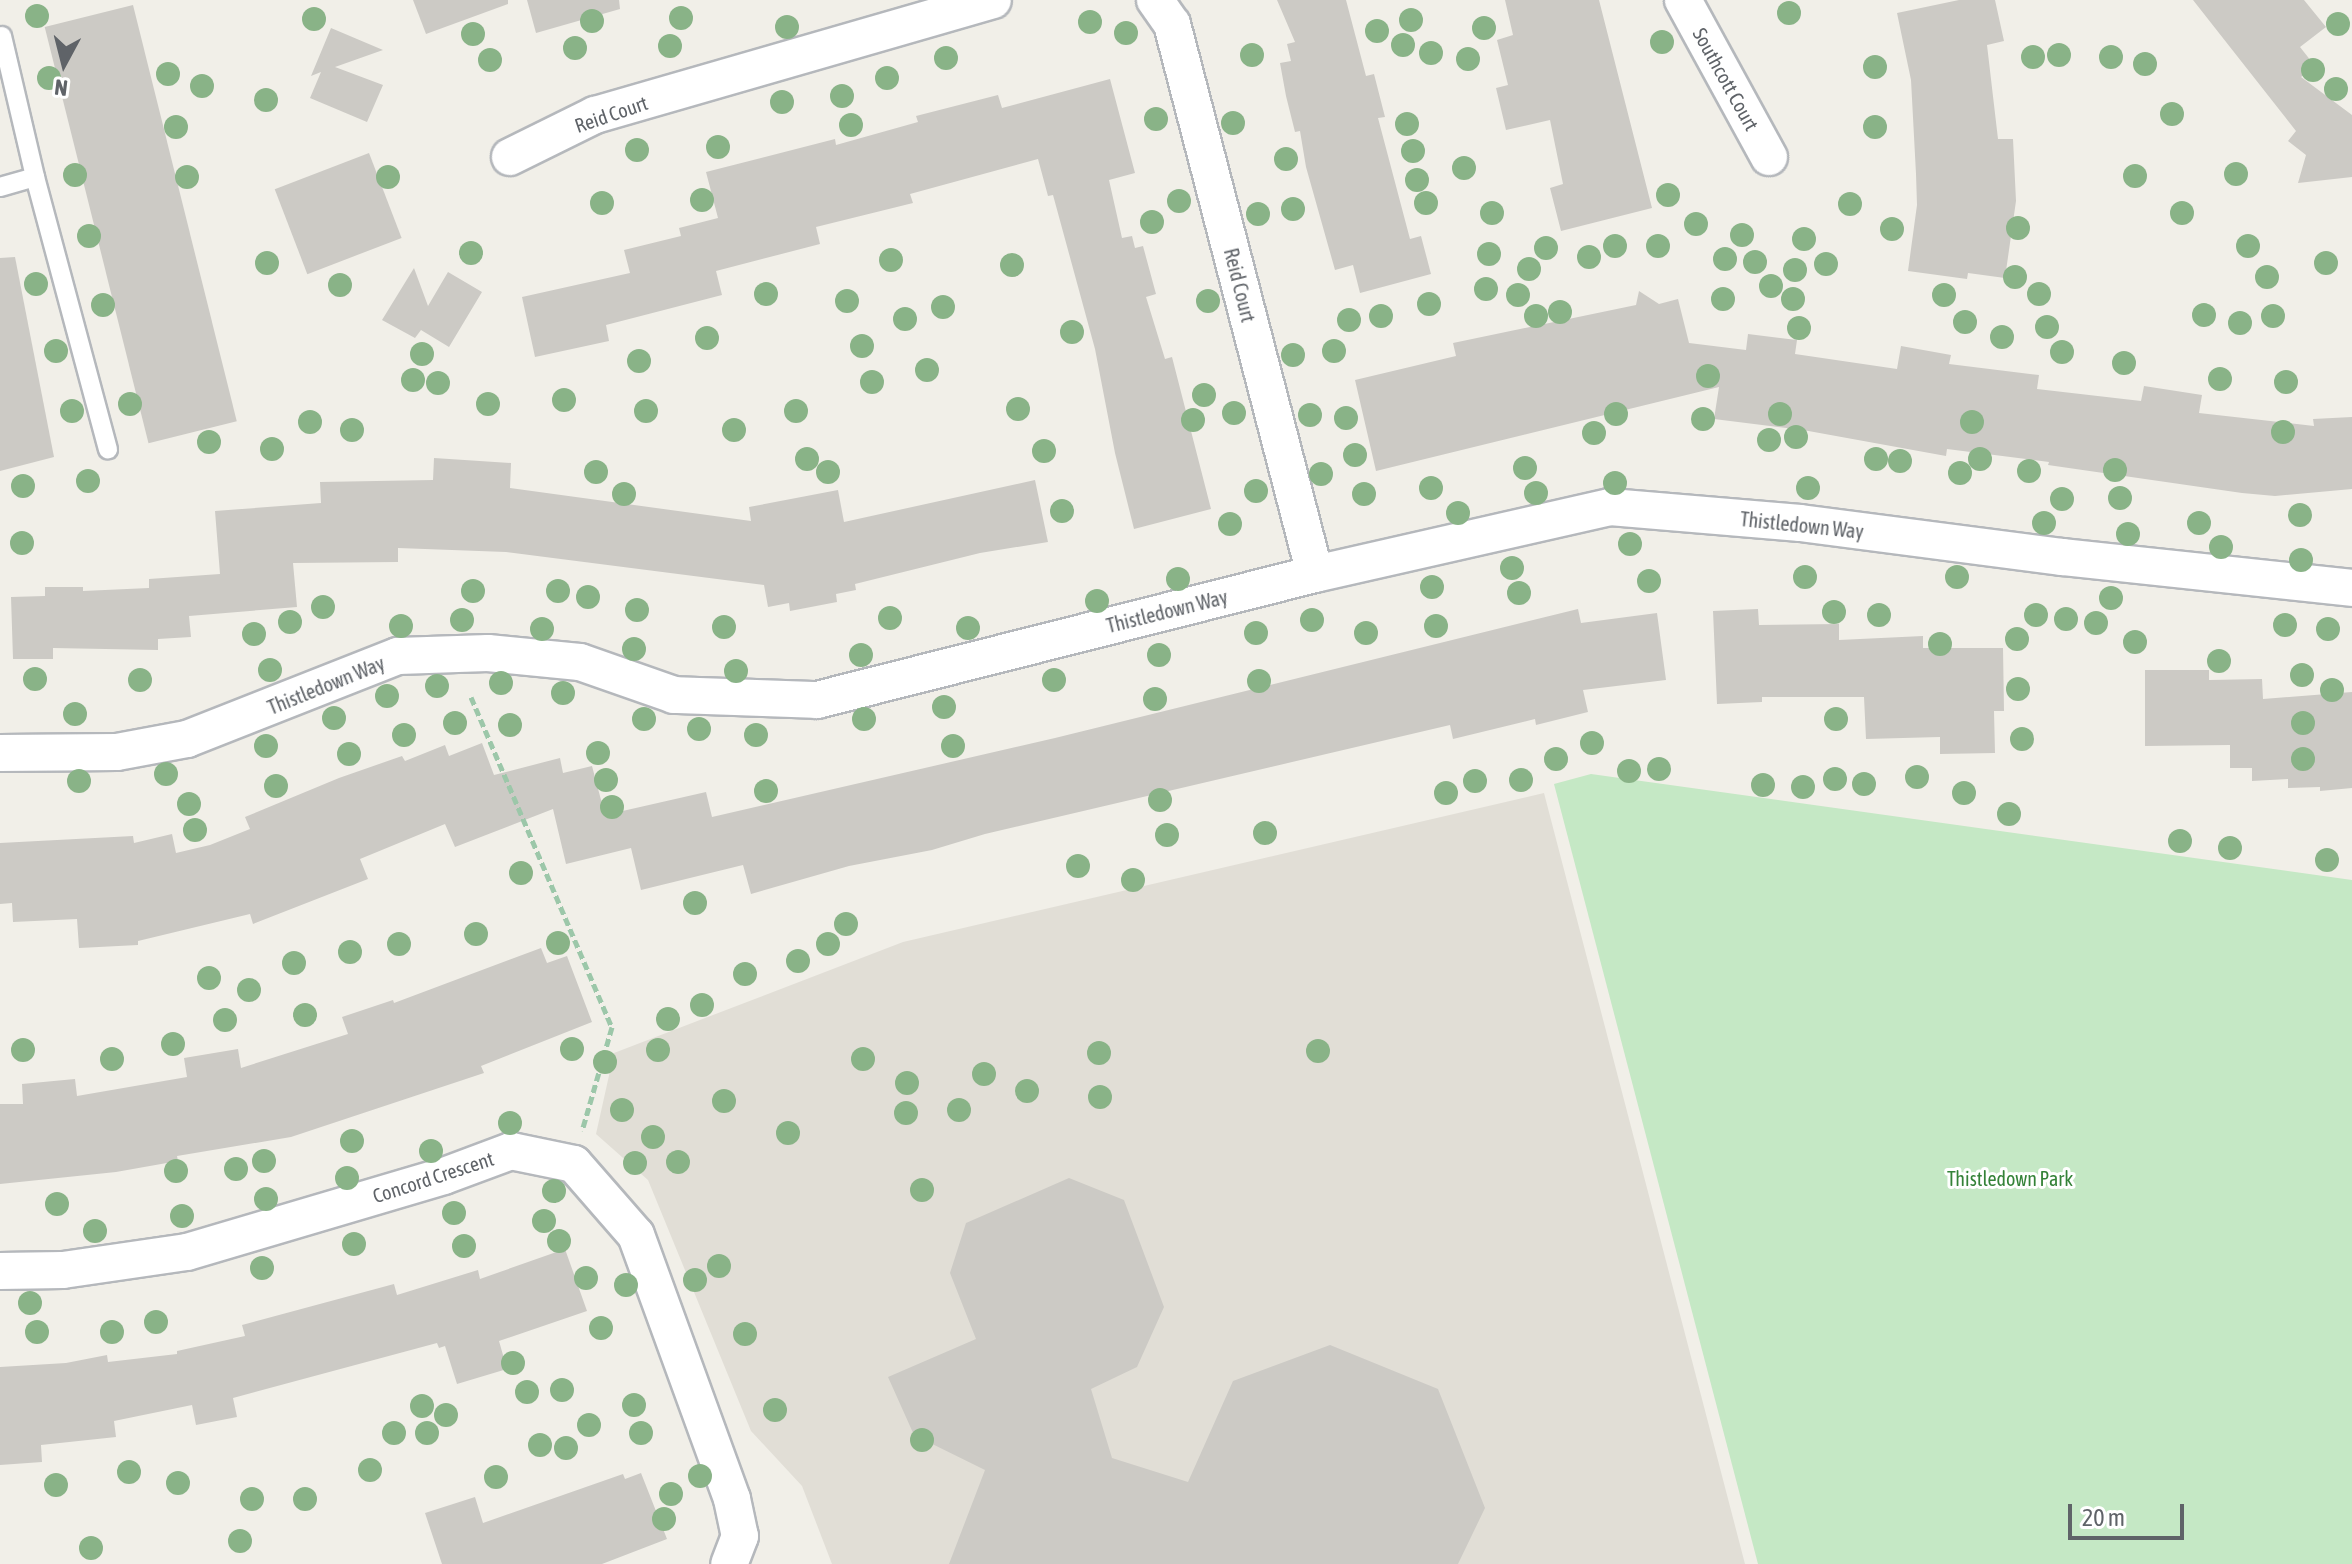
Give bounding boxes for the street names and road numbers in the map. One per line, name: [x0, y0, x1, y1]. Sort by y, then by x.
street label: Southcott Court: [1688, 24, 1764, 134]
street label: Reid Court: [571, 90, 651, 138]
street label: Reid Court: [1219, 246, 1261, 324]
street label: Thistledown Way: [1739, 507, 1865, 543]
street label: Thistledown Way: [1104, 584, 1230, 638]
street label: Thistledown Way: [264, 651, 388, 719]
street label: Concord Crescent: [369, 1146, 497, 1208]

